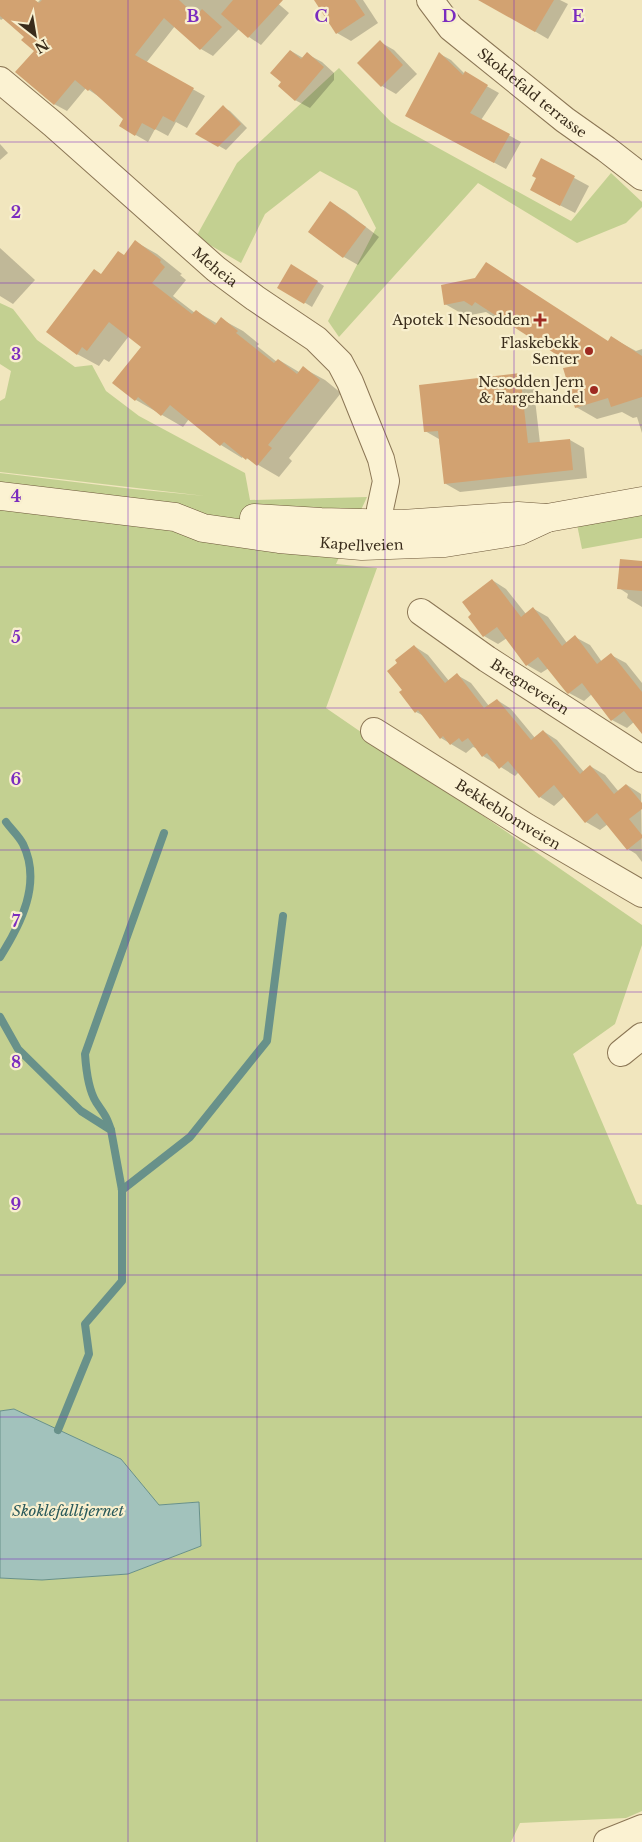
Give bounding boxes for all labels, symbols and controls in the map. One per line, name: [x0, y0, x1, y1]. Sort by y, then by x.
text: B: [187, 6, 200, 26]
text: C: [314, 6, 328, 26]
text: D: [442, 6, 456, 26]
text: E: [572, 6, 584, 26]
north arrow: [10, 10, 60, 60]
text: N: [31, 35, 52, 57]
street label: Skoklefald terrasse: [474, 44, 590, 142]
text: 2: [11, 202, 21, 222]
street label: Meheia: [189, 243, 241, 291]
place label: Apotek 1 Nesodden: [391, 311, 530, 329]
marker: Apotek 1 Nesodden: [534, 314, 546, 326]
place label: Flaskebekk Senter: [500, 334, 579, 368]
text: 3: [11, 344, 21, 364]
marker: Flaskebekk Senter: [583, 345, 595, 357]
place label: Nesodden Jern & Fargehandel: [478, 373, 584, 407]
marker: Nesodden Jern & Fargehandel: [588, 384, 600, 396]
text: 4: [11, 486, 21, 506]
street label: Kapellveien: [319, 533, 404, 555]
text: 5: [11, 627, 21, 647]
street label: Bregneveien: [487, 655, 573, 719]
text: 6: [11, 769, 22, 789]
street label: Bekkeblomveien: [452, 775, 564, 854]
text: 7: [12, 911, 21, 931]
text: 8: [11, 1052, 21, 1072]
text: 9: [11, 1194, 22, 1214]
water label: Skoklefalltjernet: [12, 1501, 124, 1520]

